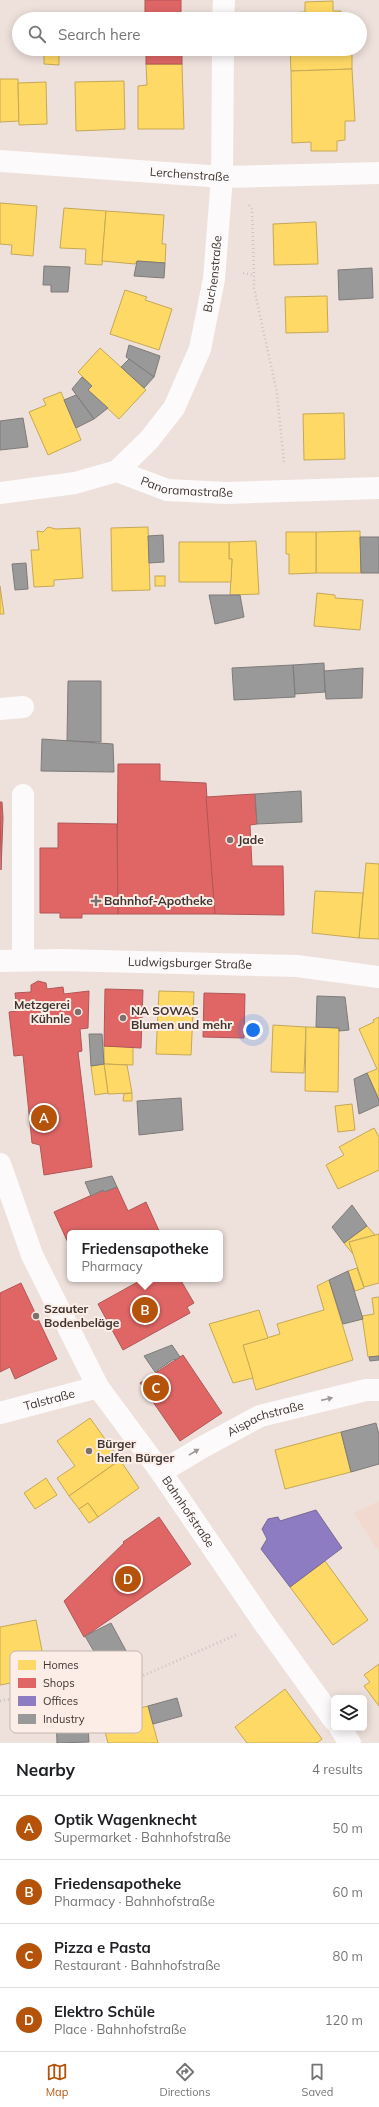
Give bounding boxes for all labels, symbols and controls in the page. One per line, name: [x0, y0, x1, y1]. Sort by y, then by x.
search box: [12, 12, 367, 56]
icon: search: [26, 23, 48, 45]
text: Search here: [58, 25, 140, 44]
street label: Lerchenstraße: [149, 164, 229, 184]
street label: Buchenstraße: [200, 235, 224, 313]
street label: Panoramastraße: [139, 473, 233, 500]
place label: Jade: [238, 832, 264, 847]
marker: Jade: [225, 835, 235, 845]
place label: Bahnhof-Apotheke: [104, 893, 213, 908]
marker: Bahnhof-Apotheke: [91, 896, 101, 906]
street label: Ludwigsburger Straße: [128, 954, 252, 972]
place label: Metzgerei Kühnle: [14, 997, 70, 1026]
place label: NA SOWAS Blumen und mehr: [131, 1003, 232, 1032]
marker: Metzgerei Kühnle: [73, 1007, 83, 1017]
marker: NA SOWAS Blumen und mehr: [118, 1013, 128, 1023]
your location: [243, 1020, 263, 1040]
pin: A: [31, 1103, 57, 1133]
popup: [67, 1230, 223, 1282]
text: Friedensapotheke: [81, 1239, 209, 1258]
text: Pharmacy: [81, 1258, 143, 1274]
pin: B: [132, 1295, 158, 1325]
place label: Szauter Bodenbeläge: [44, 1301, 120, 1330]
marker: Szauter Bodenbeläge: [31, 1311, 41, 1321]
pin: C: [143, 1373, 169, 1403]
street label: Talstraße: [22, 1386, 76, 1413]
one-way arrow: [321, 1396, 333, 1402]
street label: Aispachstraße: [224, 1398, 305, 1439]
place label: Bürger helfen Bürger: [97, 1436, 174, 1465]
marker: Bürger helfen Bürger: [84, 1446, 94, 1456]
one-way arrow: [188, 1448, 200, 1455]
street label: Bahnhofstraße: [159, 1473, 218, 1550]
pin: D: [115, 1564, 141, 1594]
legend: [10, 1651, 142, 1733]
text: Homes: [43, 1658, 79, 1672]
text: Shops: [43, 1676, 75, 1690]
text: Offices: [43, 1694, 78, 1708]
map controls: [331, 1695, 367, 1731]
button: layers: [331, 1695, 367, 1731]
text: Industry: [43, 1712, 85, 1726]
text: Nearby: [16, 1759, 75, 1780]
text: 4 results: [312, 1761, 363, 1777]
text: Optik Wagenknecht: [54, 1810, 197, 1829]
text: A: [24, 1820, 34, 1836]
text: 50 m: [333, 1820, 363, 1836]
text: Supermarket · Bahnhofstraße: [54, 1829, 231, 1845]
text: Friedensapotheke: [54, 1874, 181, 1893]
text: B: [25, 1884, 33, 1900]
text: 60 m: [333, 1884, 363, 1900]
text: Pharmacy · Bahnhofstraße: [54, 1893, 215, 1909]
text: Pizza e Pasta: [54, 1938, 151, 1957]
text: C: [25, 1948, 33, 1964]
text: 80 m: [333, 1948, 363, 1964]
text: Restaurant · Bahnhofstraße: [54, 1957, 220, 1973]
text: Elektro Schüle: [54, 2002, 155, 2021]
text: D: [24, 2012, 34, 2028]
text: 120 m: [325, 2012, 363, 2028]
text: Place · Bahnhofstraße: [54, 2021, 186, 2037]
tab: Map: [46, 2061, 68, 2099]
tab: Directions: [160, 2061, 210, 2099]
tab: Saved: [302, 2061, 333, 2099]

